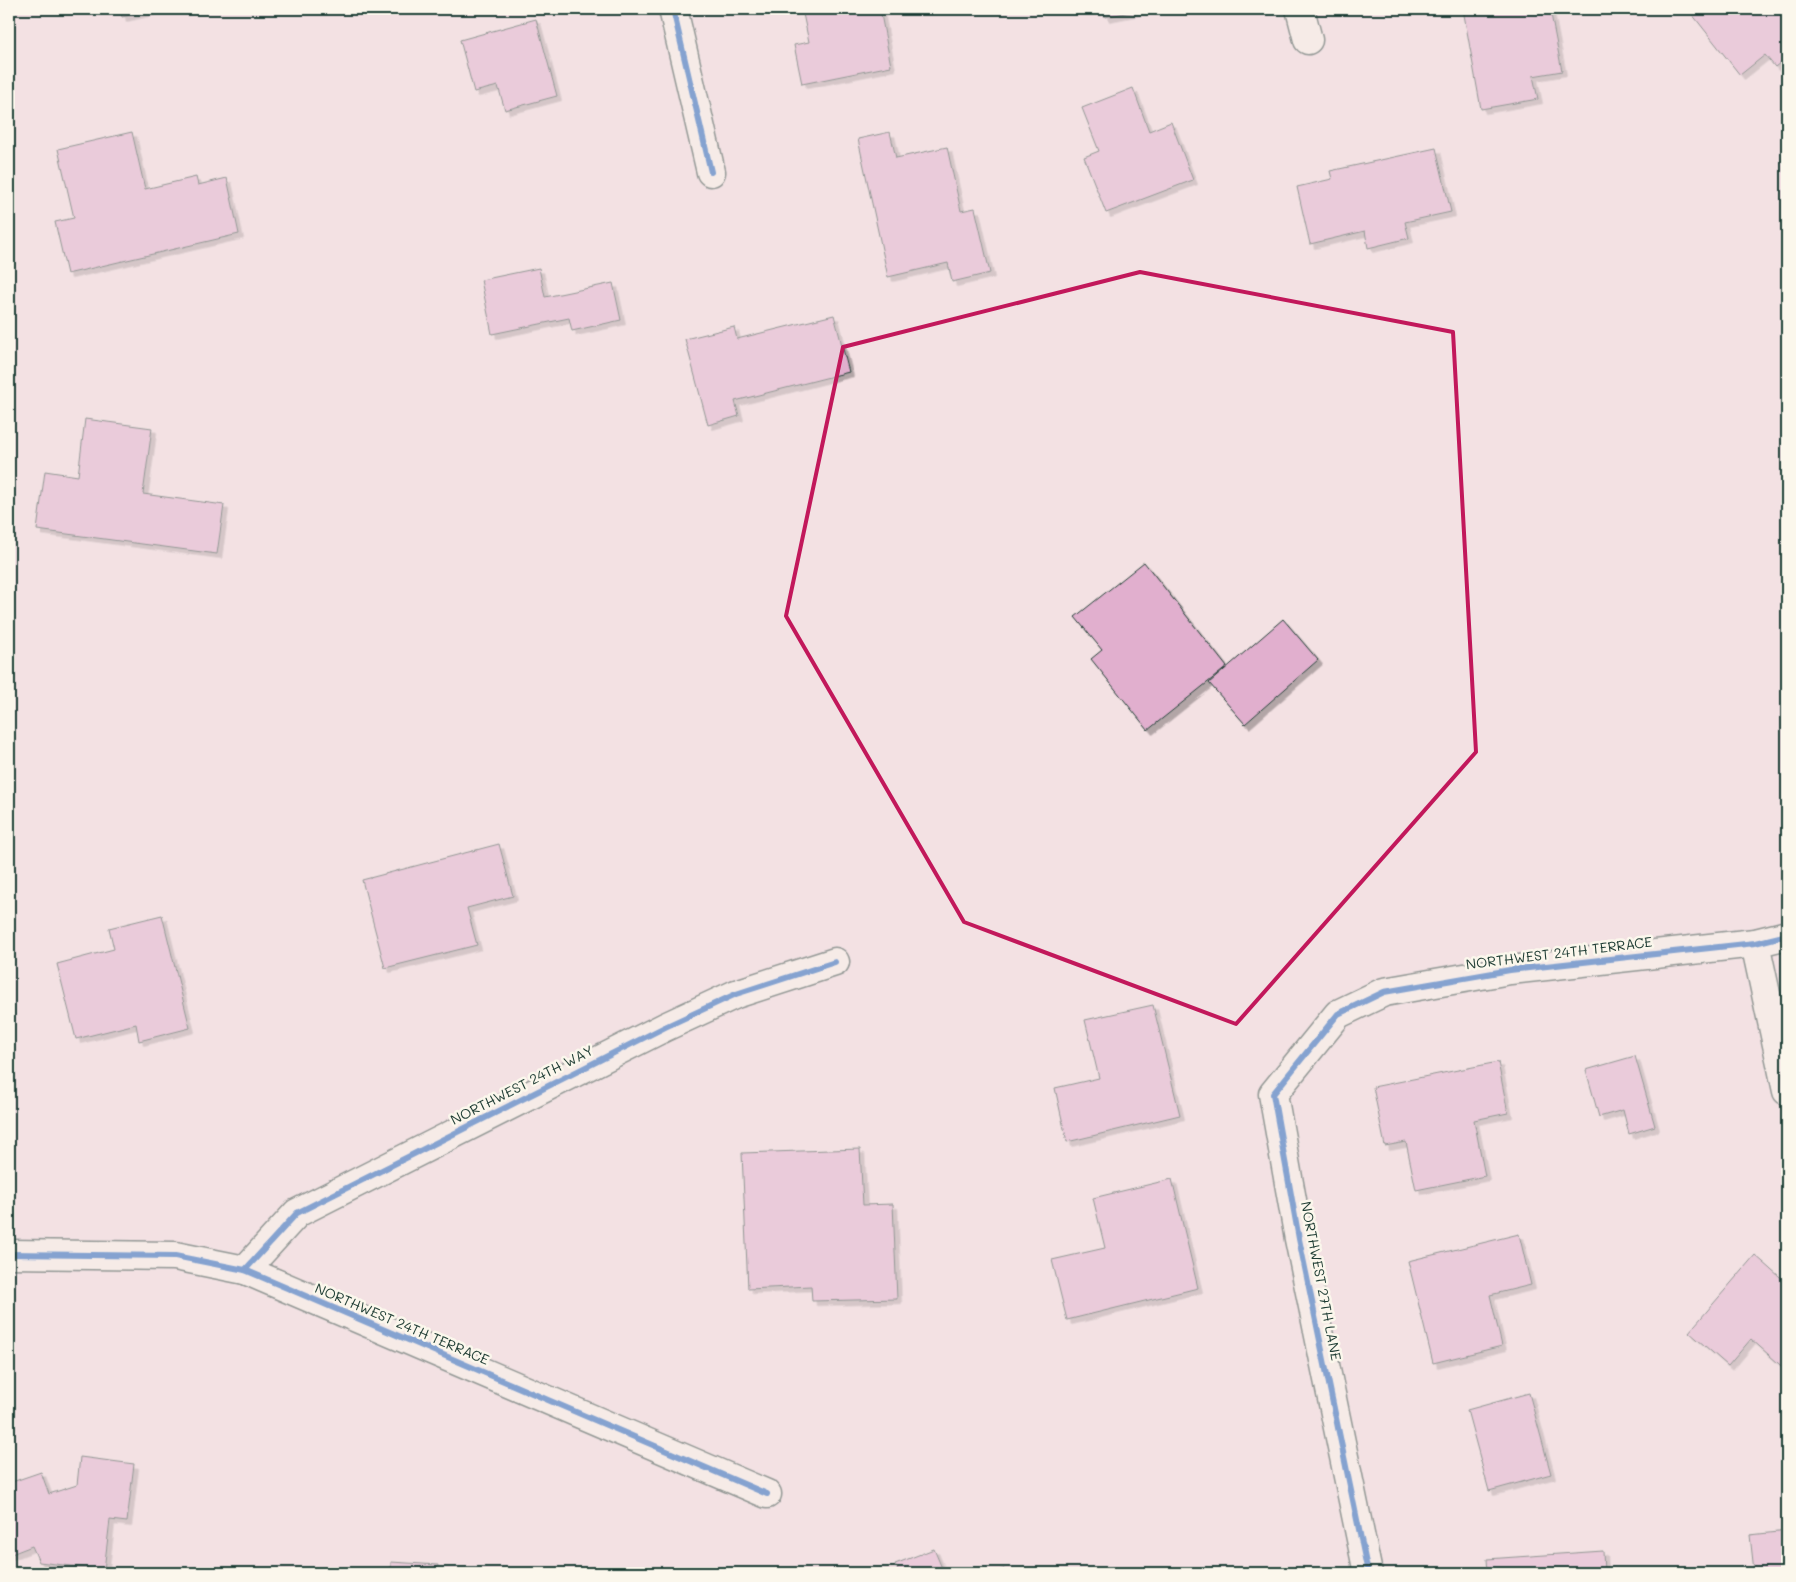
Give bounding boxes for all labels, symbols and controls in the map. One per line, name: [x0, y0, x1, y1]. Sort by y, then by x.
street label: NORTHWEST 24TH TERRACE: [1465, 932, 1653, 973]
street label: NORTHWEST 24TH WAY: [447, 1040, 597, 1129]
street label: NORTHWEST 27TH LANE: [1297, 1200, 1346, 1362]
street label: NORTHWEST 24TH TERRACE: [312, 1278, 492, 1369]

